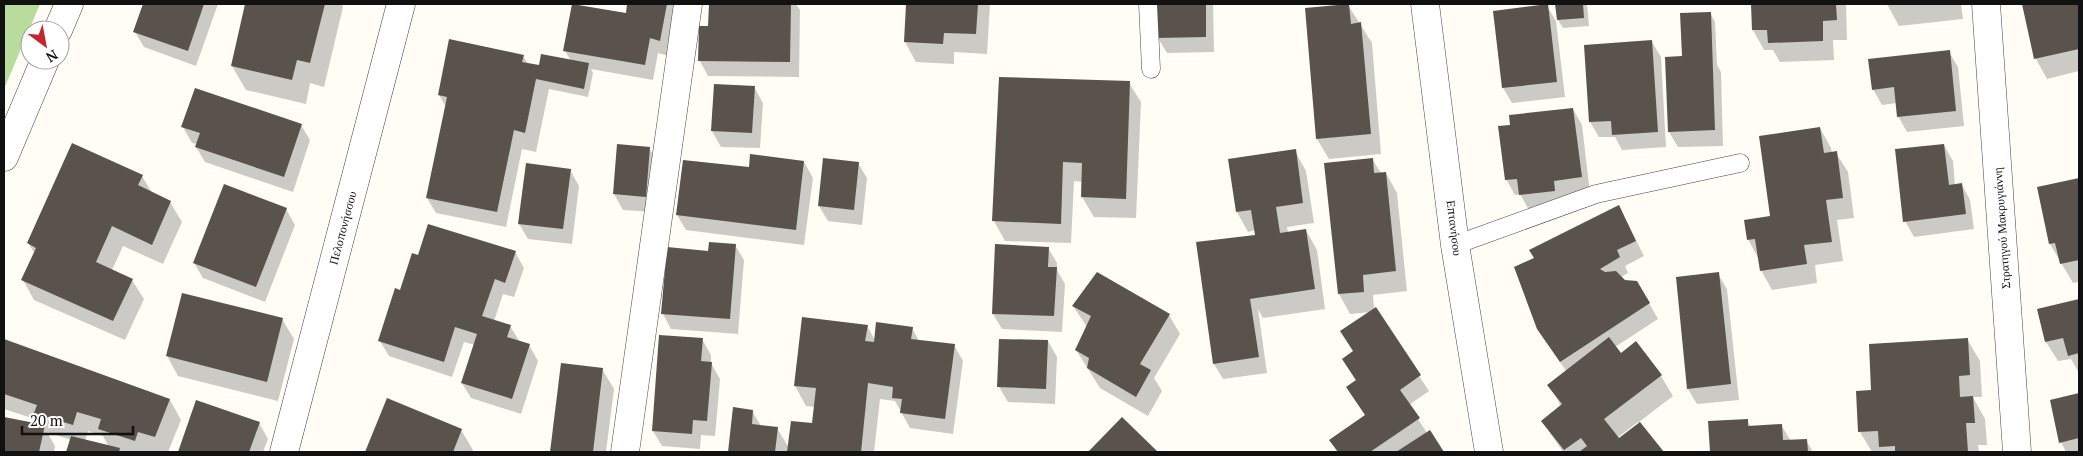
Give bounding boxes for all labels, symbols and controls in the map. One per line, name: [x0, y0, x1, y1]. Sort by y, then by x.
north arrow: [20, 20, 70, 70]
text: N: [42, 46, 62, 68]
street label: Στρατηγού Μακρυγιάννη: [1990, 167, 2013, 289]
street label: Πελοπονήσσου: [326, 189, 360, 266]
street label: Επτανήσου: [1444, 199, 1465, 257]
scale bar: [22, 404, 134, 436]
text: 20 m: [30, 410, 63, 430]

